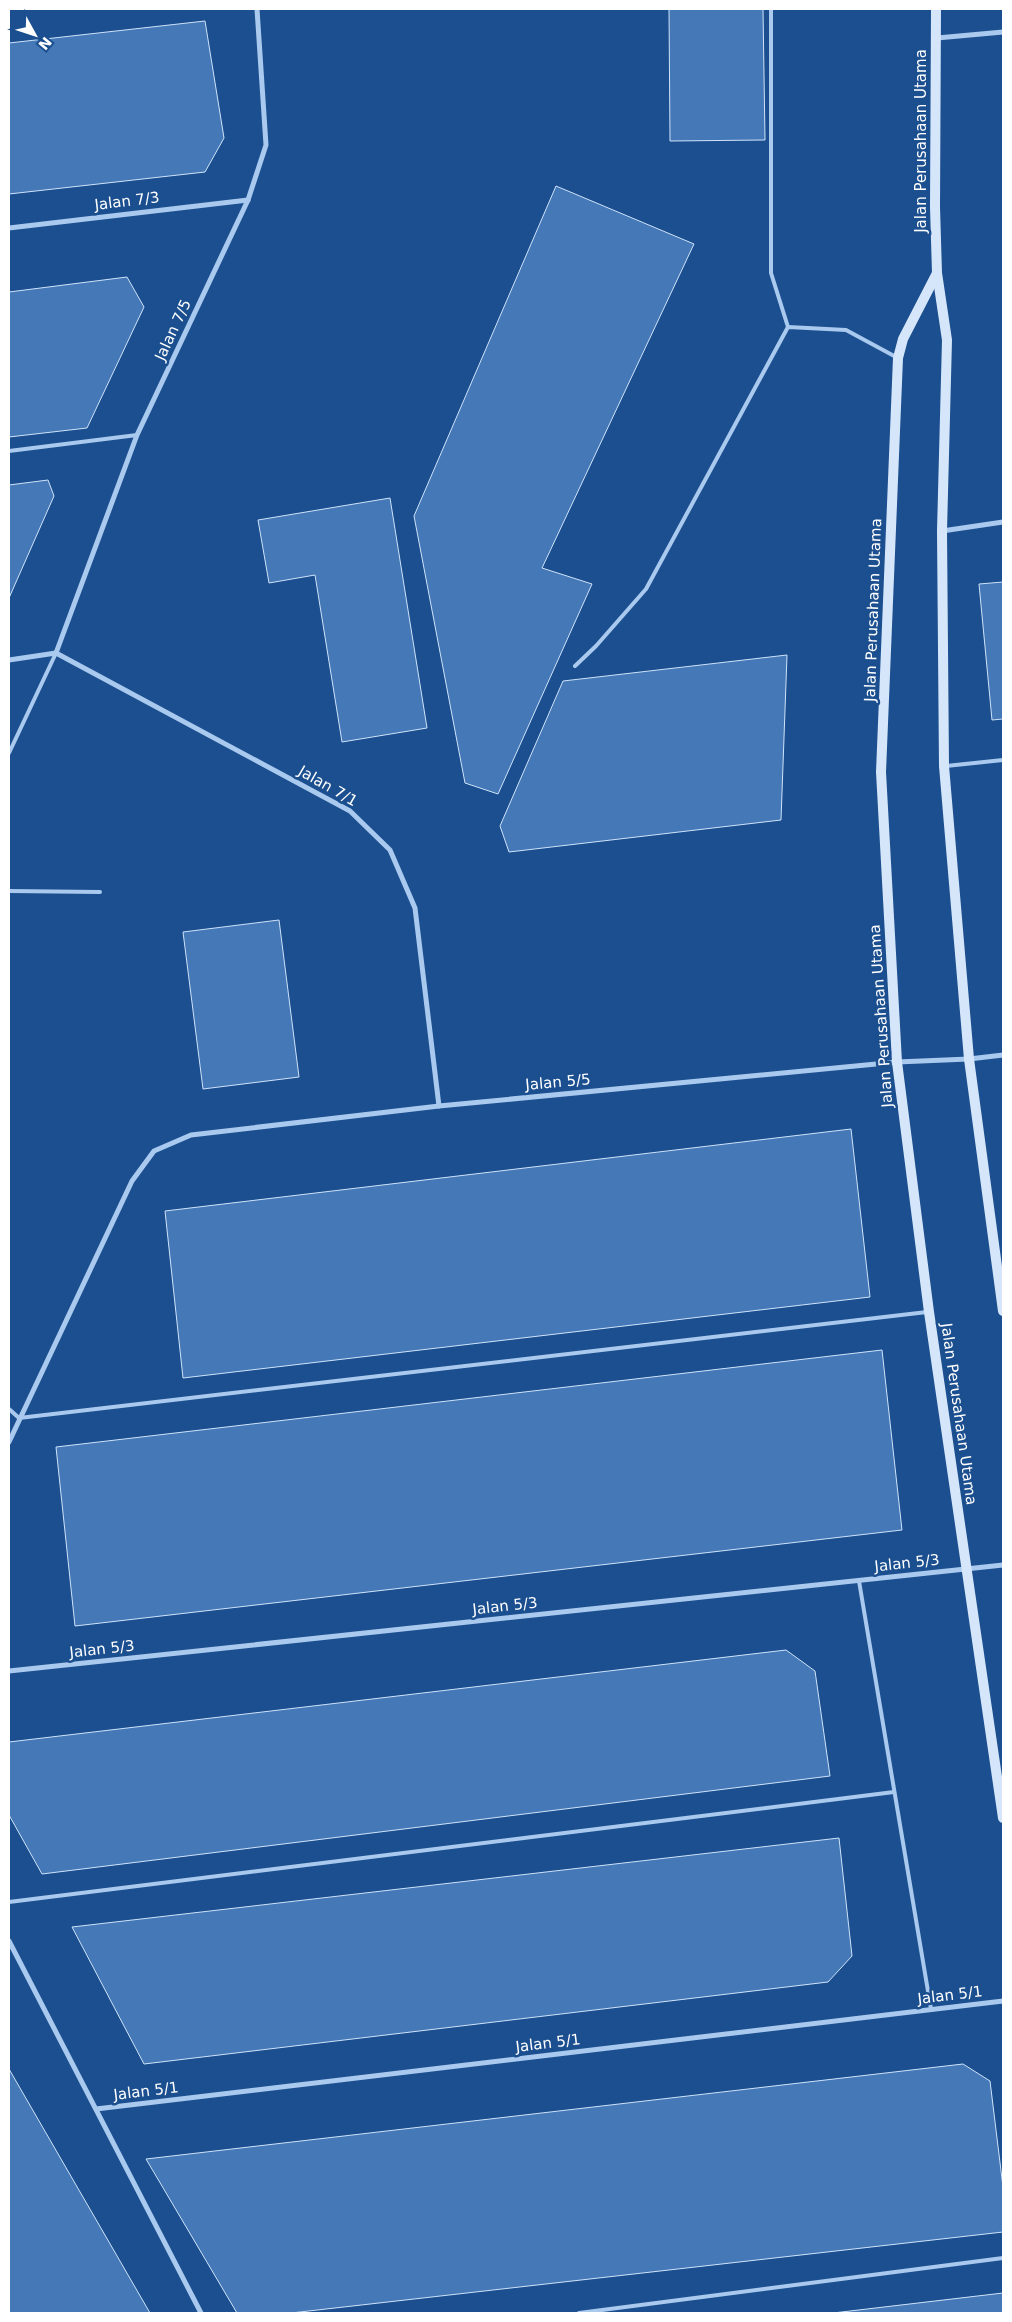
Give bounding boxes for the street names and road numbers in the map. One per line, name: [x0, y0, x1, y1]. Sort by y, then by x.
street label: Jalan Perusahaan Utama: [912, 49, 930, 234]
street label: Jalan 7/3: [92, 188, 161, 214]
street label: Jalan 7/5: [151, 297, 195, 364]
street label: Jalan Perusahaan Utama: [861, 518, 885, 703]
street label: Jalan 7/1: [294, 761, 361, 810]
street label: Jalan Perusahaan Utama: [866, 924, 896, 1109]
street label: Jalan 5/5: [524, 1070, 591, 1094]
street label: Jalan Perusahaan Utama: [937, 1321, 981, 1506]
street label: Jalan 5/3: [873, 1551, 940, 1575]
street label: Jalan 5/3: [471, 1594, 538, 1618]
street label: Jalan 5/3: [68, 1637, 135, 1661]
street label: Jalan 5/1: [915, 1982, 984, 2008]
street label: Jalan 5/1: [513, 2030, 582, 2056]
street label: Jalan 5/1: [111, 2078, 180, 2104]

